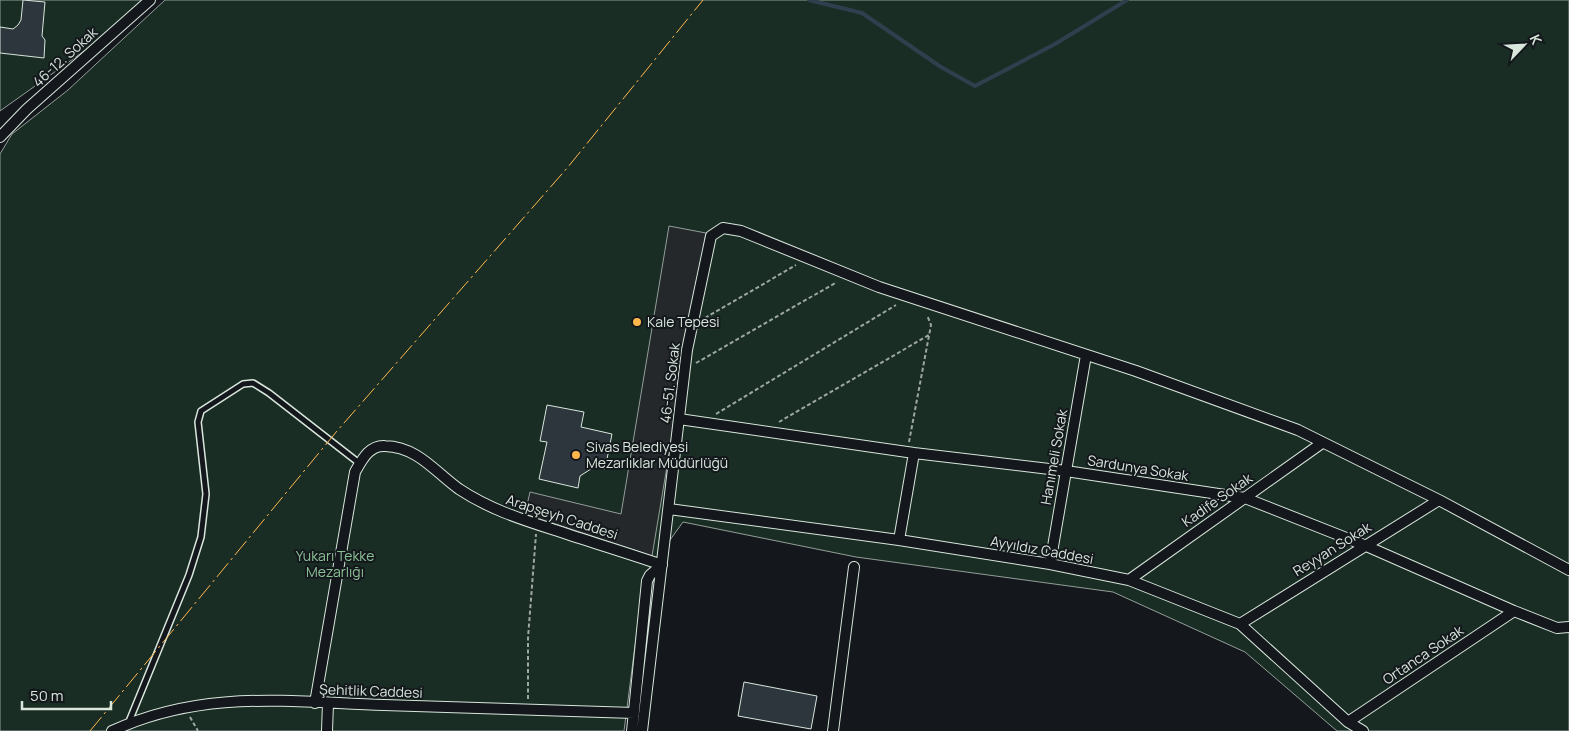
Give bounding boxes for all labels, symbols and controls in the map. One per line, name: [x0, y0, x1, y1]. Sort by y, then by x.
north arrow: [1499, 20, 1549, 70]
street label: 46-12. Sokak: [28, 22, 102, 91]
text: K: [1526, 31, 1547, 48]
place label: Kale Tepesi: [647, 312, 720, 331]
marker: Kale Tepesi: [631, 316, 643, 328]
street label: 46-51. Sokak: [655, 341, 684, 424]
street label: Hanımeli Sokak: [1036, 407, 1071, 506]
place label: Sivas Belediyesi Mezarlıklar Müdürlüğü: [586, 437, 728, 472]
marker: Sivas Belediyesi Mezarlıklar Müdürlüğü: [570, 449, 582, 461]
street label: Sardunya Sokak: [1086, 450, 1191, 485]
street label: Kadife Sokak: [1178, 468, 1257, 531]
street label: Arapşeyh Caddesi: [504, 489, 621, 544]
street label: Reyyan Sokak: [1289, 516, 1375, 580]
street label: Ayyıldız Caddesi: [989, 531, 1095, 568]
park label: Yukarı Tekke Mezarlığı: [296, 546, 374, 581]
street label: Ortanca Sokak: [1379, 620, 1468, 689]
scale bar: [22, 678, 111, 710]
street label: Şehitlik Caddesi: [319, 679, 423, 702]
text: 50 m: [30, 685, 64, 706]

